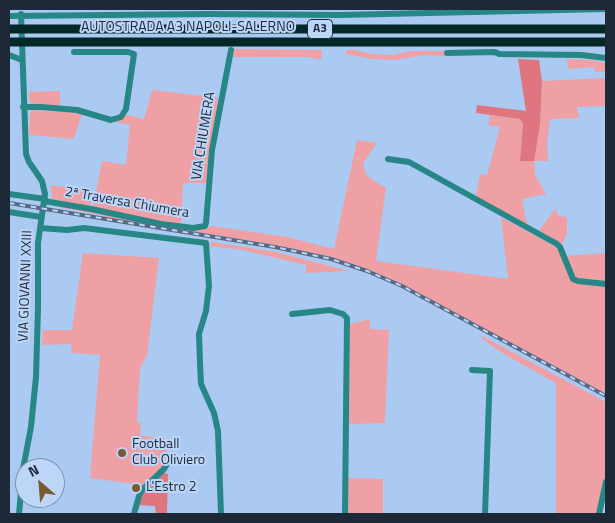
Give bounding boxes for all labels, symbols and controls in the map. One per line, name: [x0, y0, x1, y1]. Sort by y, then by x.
street label: AUTOSTRADA A3 NAPOLI-SALERNO: [81, 20, 295, 36]
road number: A3: [308, 20, 332, 38]
street label: VIA CHIUMERA: [189, 91, 219, 181]
street label: 2ª Traversa Chiumera: [64, 184, 190, 222]
street label: VIA GIOVANNI XXIII: [16, 230, 36, 342]
place label: Football Club Oliviero: [132, 437, 205, 470]
marker: Football Club Oliviero: [116, 447, 128, 459]
north arrow: [15, 458, 65, 508]
text: N: [24, 459, 42, 482]
place label: L'Estro 2: [146, 480, 197, 496]
marker: L'Estro 2: [130, 482, 142, 494]

